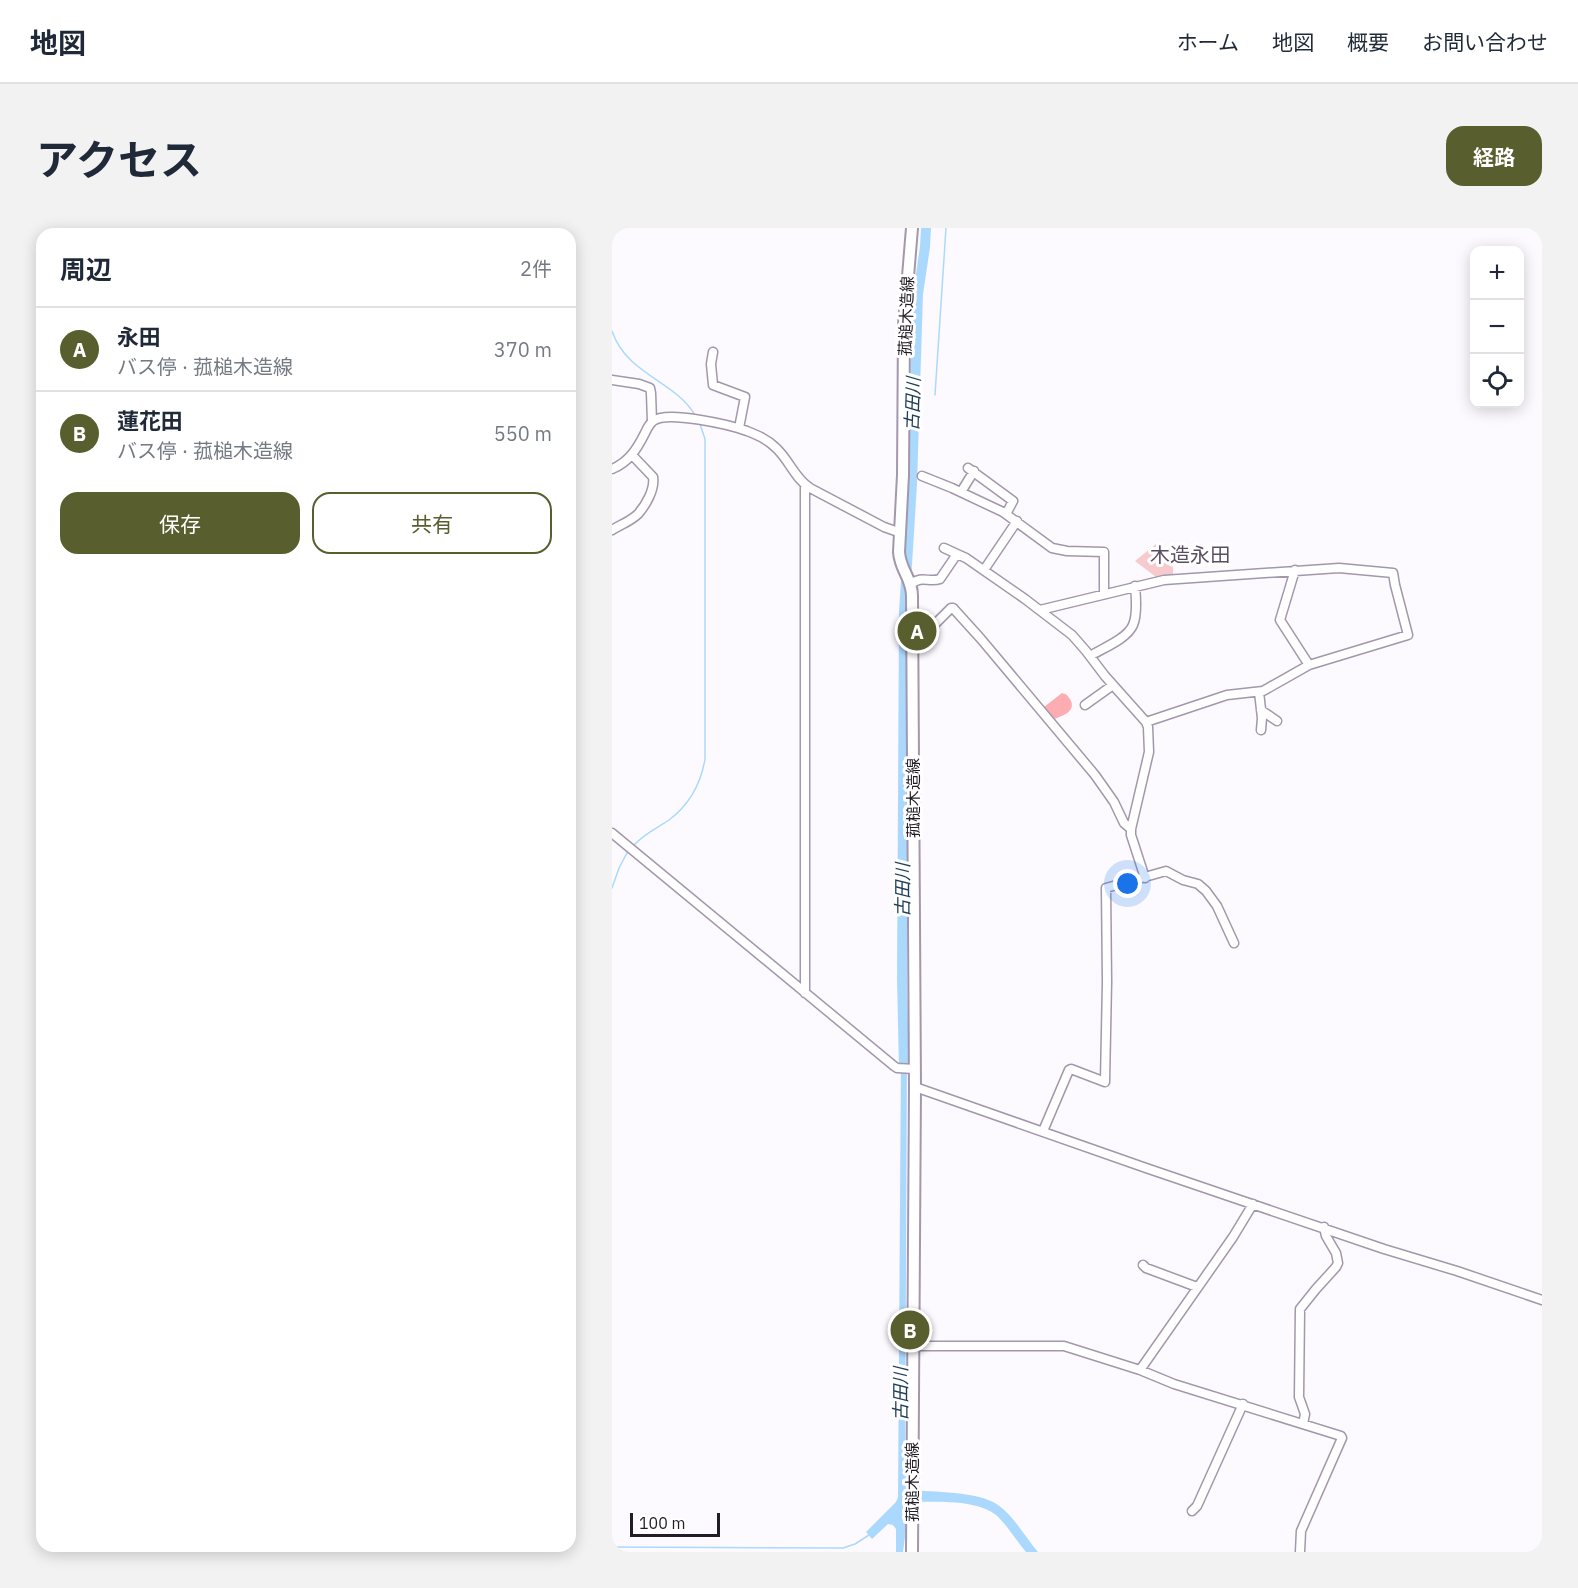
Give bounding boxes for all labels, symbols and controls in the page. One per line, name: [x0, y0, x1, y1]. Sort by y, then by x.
text: 地図: [30, 24, 86, 61]
text: ホーム: [1177, 28, 1239, 56]
text: 地図: [1272, 28, 1314, 56]
text: 概要: [1347, 28, 1389, 56]
text: お問い合わせ: [1422, 28, 1548, 56]
button: 経路: [1446, 126, 1542, 186]
text: アクセス: [36, 132, 202, 187]
map controls: [1470, 246, 1524, 408]
button: +: [1470, 246, 1524, 300]
text: 周辺: [60, 252, 112, 286]
text: 2件: [520, 255, 552, 282]
street label: 菰槌木造線: [895, 276, 917, 356]
button: −: [1470, 300, 1524, 354]
text: 永田: [117, 322, 161, 351]
text: A: [73, 336, 86, 363]
text: 370 m: [494, 336, 552, 363]
text: バス停 · 菰槌木造線: [117, 353, 293, 380]
button: locate: [1470, 354, 1524, 408]
water label: 古田川: [900, 375, 925, 431]
text: 蓮花田: [117, 406, 183, 435]
text: B: [73, 420, 86, 447]
text: 550 m: [494, 420, 552, 447]
text: バス停 · 菰槌木造線: [117, 437, 293, 464]
button: 保存: [60, 492, 300, 554]
button: 共有: [312, 492, 552, 554]
district label: 木造永田: [1150, 541, 1230, 568]
pin: A: [898, 608, 936, 654]
street label: 菰槌木造線: [903, 758, 923, 838]
water label: 古田川: [891, 861, 914, 917]
your location: [1113, 869, 1142, 898]
pin: B: [890, 1308, 930, 1352]
water label: 古田川: [889, 1365, 912, 1421]
street label: 菰槌木造線: [902, 1442, 922, 1522]
scale bar: [630, 1510, 720, 1538]
text: 100 m: [639, 1513, 686, 1533]

